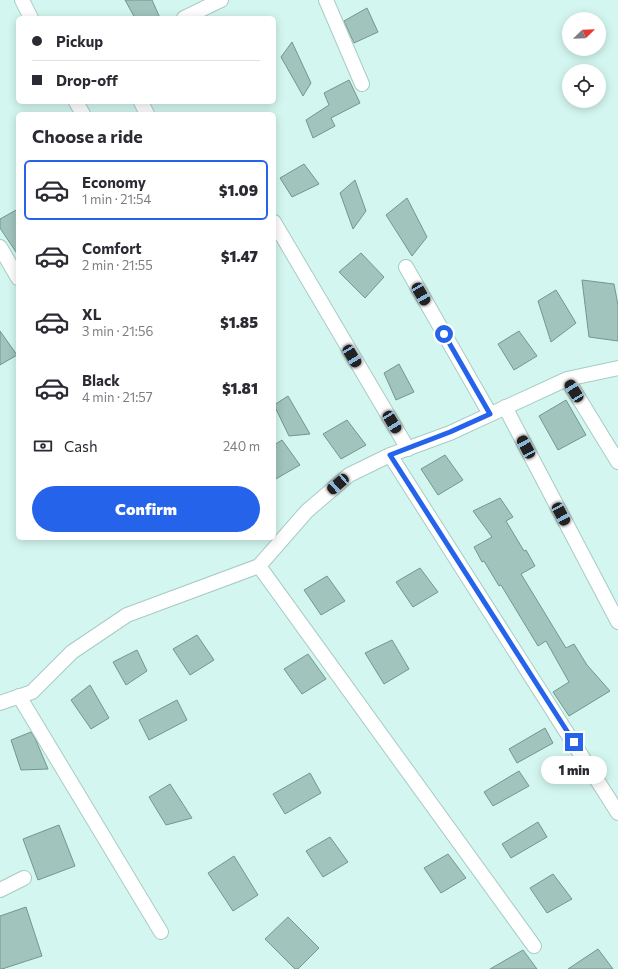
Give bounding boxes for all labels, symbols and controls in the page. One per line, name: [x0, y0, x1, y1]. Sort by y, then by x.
north arrow: [562, 12, 606, 56]
map controls: [562, 12, 606, 108]
text: Pickup: [56, 32, 103, 50]
button: locate: [562, 64, 606, 108]
text: Drop-off: [56, 71, 118, 89]
text: Choose a ride: [32, 125, 143, 147]
icon: car: [34, 172, 70, 208]
text: Economy: [82, 173, 146, 191]
text: $1.09: [219, 181, 258, 199]
text: 1 min · 21:54: [82, 191, 151, 207]
icon: car: [34, 238, 70, 274]
text: Comfort: [82, 239, 142, 257]
text: $1.47: [221, 247, 258, 265]
text: 2 min · 21:55: [82, 257, 153, 273]
car: [410, 281, 432, 307]
icon: car: [34, 304, 70, 340]
text: XL: [82, 305, 101, 323]
text: $1.85: [220, 313, 258, 331]
text: 3 min · 21:56: [82, 323, 153, 339]
route start: [435, 325, 453, 343]
car: [341, 343, 363, 369]
icon: car: [34, 370, 70, 406]
text: Black: [82, 371, 120, 389]
car: [563, 378, 585, 404]
text: $1.81: [222, 379, 258, 397]
text: 4 min · 21:57: [82, 389, 153, 405]
car: [381, 409, 403, 435]
car: [515, 434, 537, 460]
icon: cash: [32, 435, 54, 457]
text: Cash: [64, 437, 98, 455]
text: 240 m: [223, 438, 260, 454]
car: [325, 472, 351, 496]
button: Confirm: [32, 486, 260, 532]
car: [550, 501, 572, 527]
route end: [565, 733, 583, 751]
callout: 1 min: [541, 756, 607, 784]
text: 1 min: [558, 762, 590, 778]

